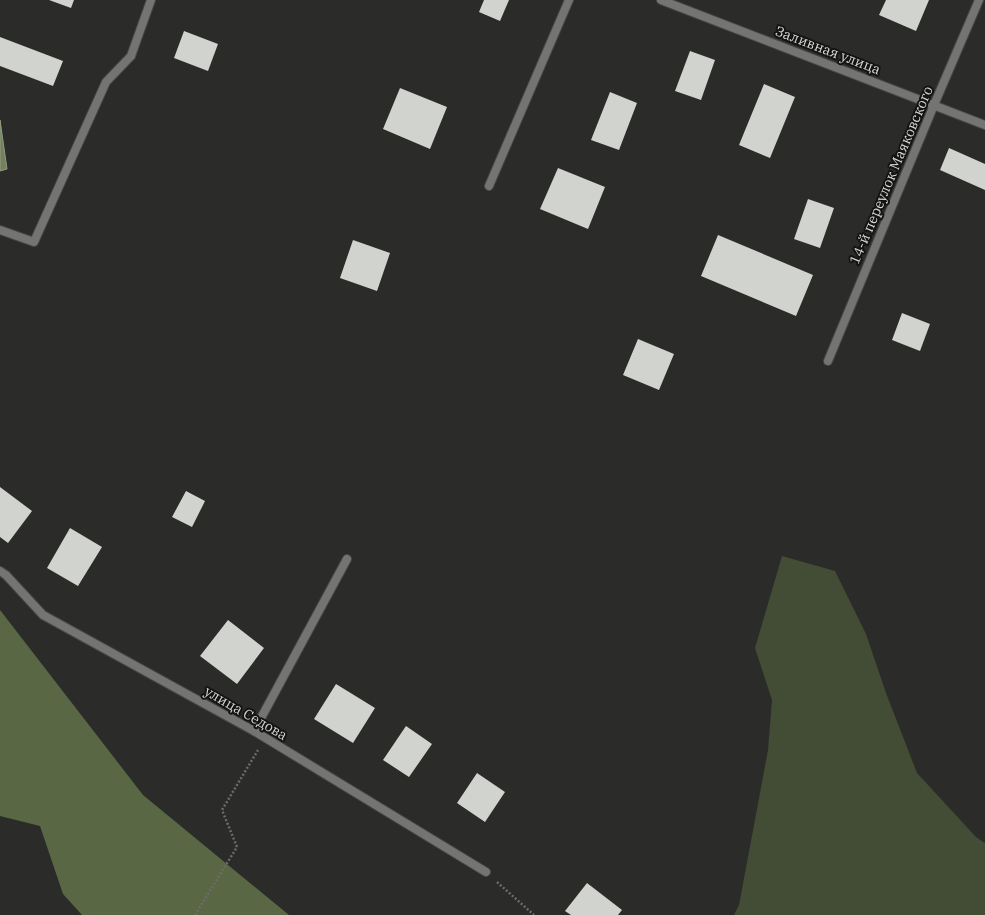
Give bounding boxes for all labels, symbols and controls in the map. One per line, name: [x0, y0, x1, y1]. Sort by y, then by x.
street label: Заливная улица: [773, 22, 884, 78]
street label: 14-й переулок Маяковского: [845, 83, 937, 267]
street label: улица Седова: [201, 682, 291, 744]

